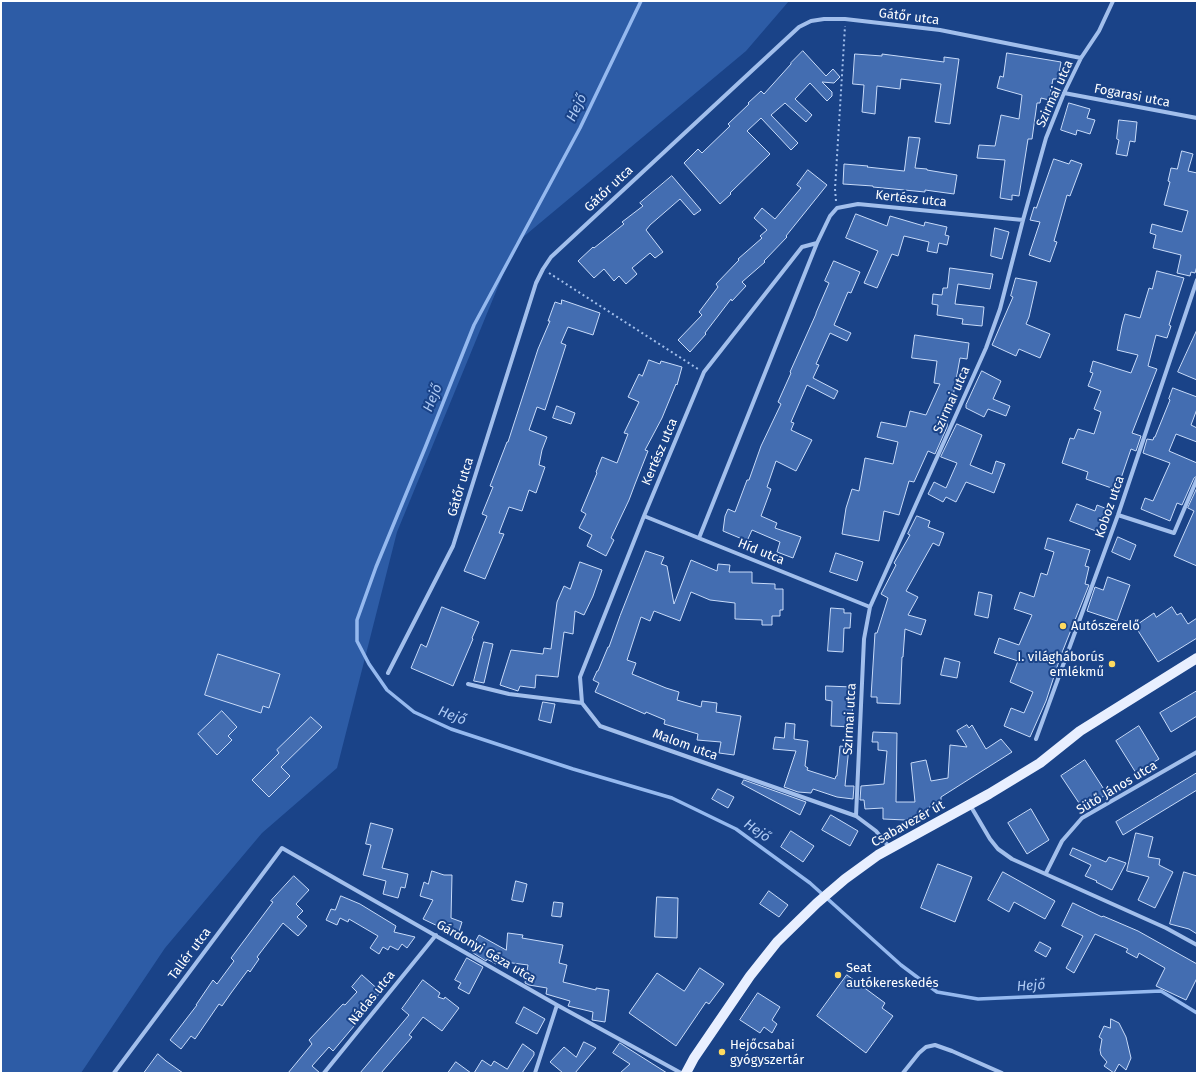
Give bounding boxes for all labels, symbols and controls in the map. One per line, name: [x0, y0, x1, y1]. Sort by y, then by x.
street label: Gátőr utca: [878, 6, 940, 28]
street label: Szirmai utca: [1033, 58, 1077, 130]
street label: Fogarasi utca: [1093, 81, 1171, 111]
water label: Hejő: [563, 91, 591, 125]
street label: Gátőr utca: [581, 162, 637, 216]
street label: Kertész utca: [875, 188, 947, 210]
street label: Szirmai utca: [930, 364, 974, 436]
water label: Hejő: [420, 382, 446, 414]
street label: Kertész utca: [639, 416, 681, 488]
street label: Gátőr utca: [445, 456, 477, 518]
street label: Koboz utca: [1092, 474, 1128, 540]
street label: Híd utca: [735, 536, 787, 568]
place label: Autószerelő: [1071, 618, 1140, 634]
marker: Autószerelő: [1058, 621, 1068, 631]
place label: I. világháborús emlékmű: [1017, 649, 1104, 680]
marker: I. világháborús emlékmű: [1107, 659, 1117, 669]
street label: Szirmai utca: [840, 683, 860, 755]
water label: Hejő: [436, 703, 468, 729]
street label: Malom utca: [650, 726, 720, 764]
street label: Sütő János utca: [1074, 758, 1160, 818]
street label: Csabavezér út: [869, 797, 947, 851]
water label: Hejő: [740, 816, 774, 846]
street label: Gárdonyi Géza utca: [433, 917, 539, 987]
street label: Tallér utca: [165, 925, 215, 983]
place label: Seat autókereskedés: [846, 960, 939, 991]
street label: Nádas utca: [345, 968, 399, 1028]
marker: Seat autókereskedés: [833, 970, 843, 980]
water label: Hejő: [1016, 977, 1046, 995]
place label: Hejőcsabai gyógyszertár: [730, 1037, 804, 1068]
marker: Hejőcsabai gyógyszertár: [717, 1047, 727, 1057]

